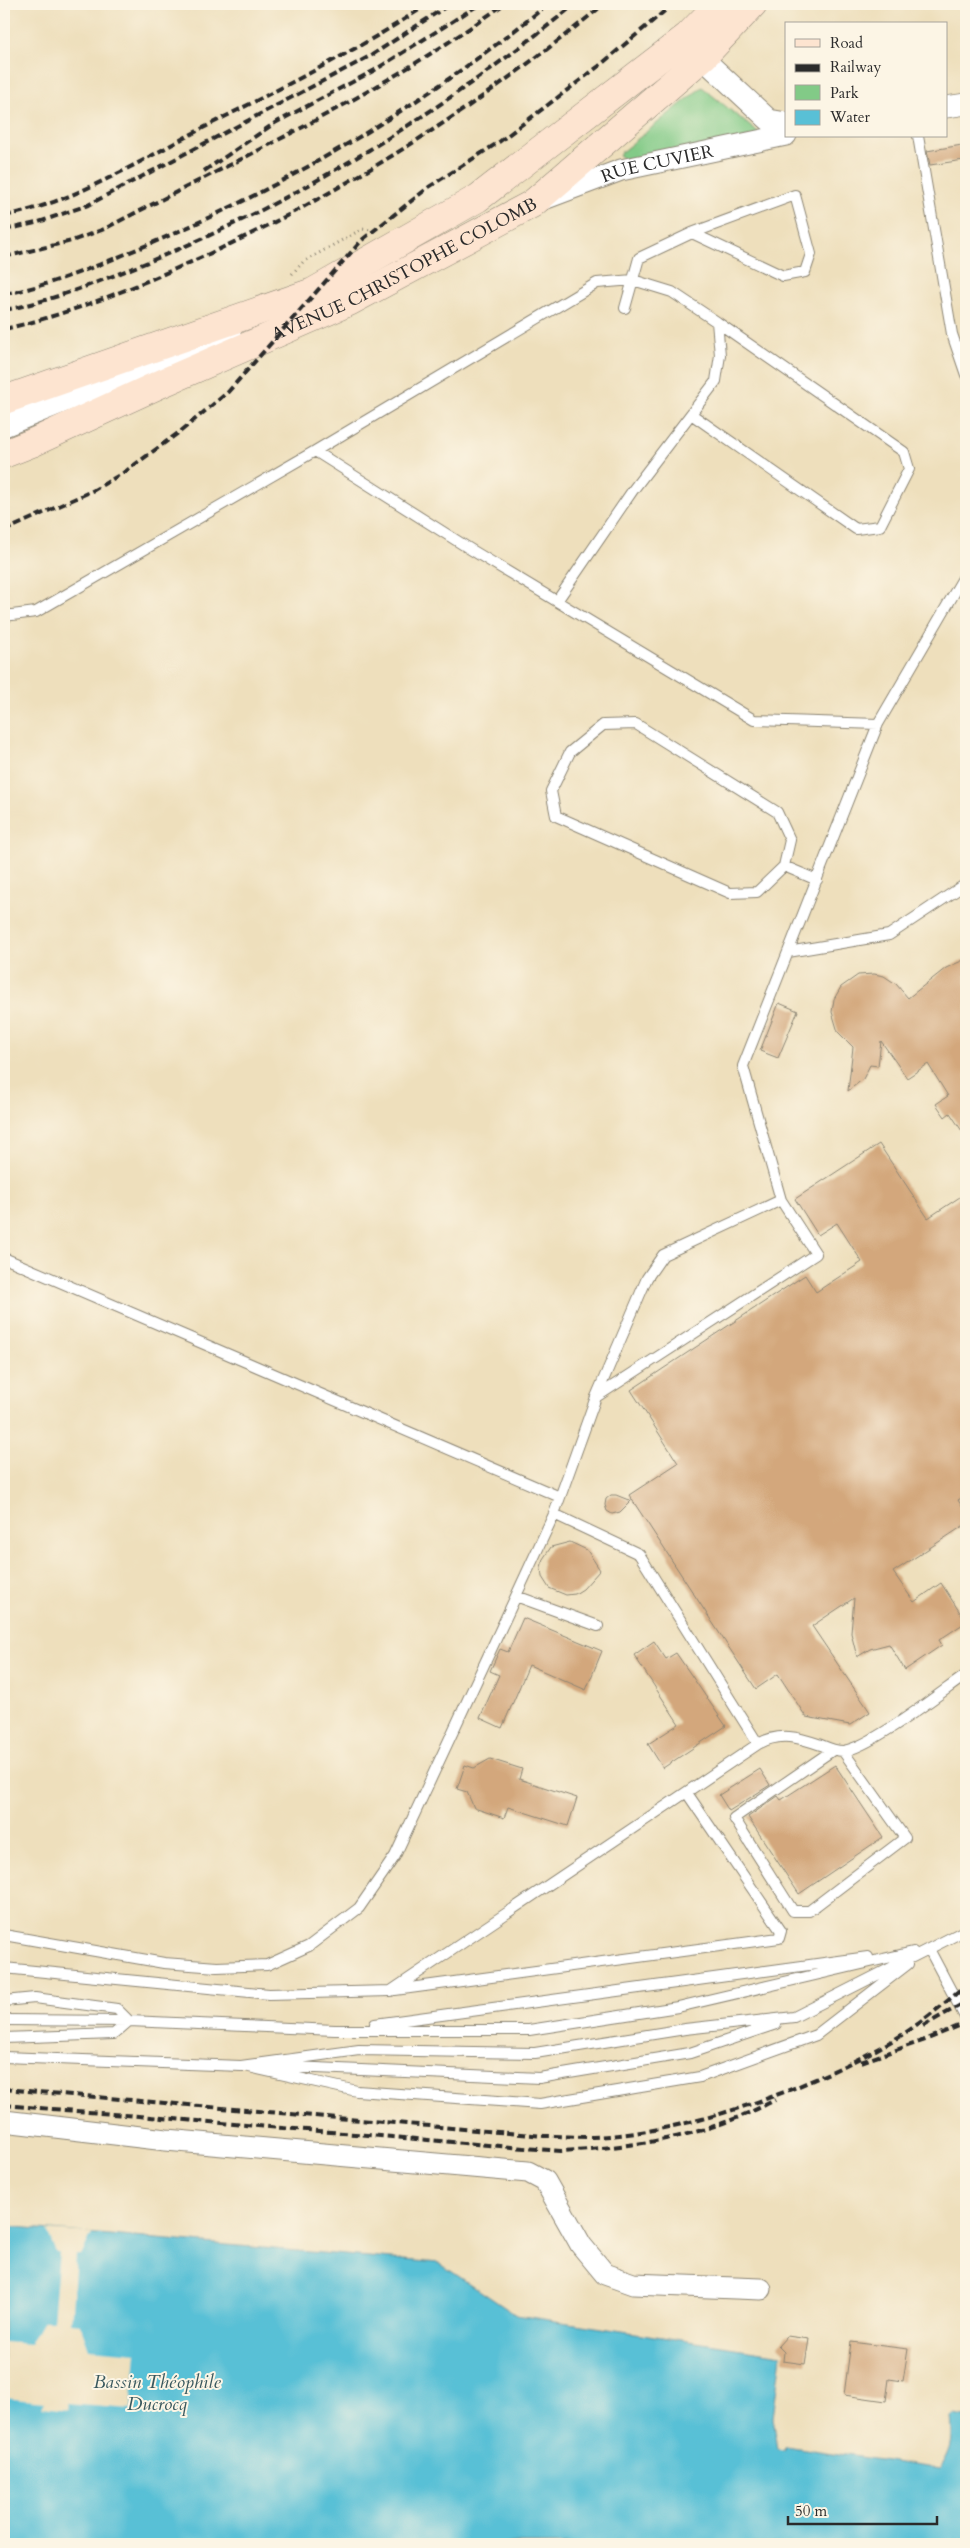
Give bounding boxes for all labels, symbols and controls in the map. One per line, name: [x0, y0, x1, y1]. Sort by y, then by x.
legend: [785, 22, 948, 138]
text: Road: [830, 33, 863, 53]
text: Railway: [830, 57, 881, 77]
text: Park: [830, 83, 859, 103]
text: Water: [829, 107, 871, 127]
street label: RUE CUVIER: [598, 139, 716, 189]
street label: AVENUE CHRISTOPHE COLOMB: [268, 192, 542, 347]
water label: Bassin Théophile Ducrocq: [93, 2369, 221, 2417]
scale bar: [788, 2493, 936, 2525]
text: 50 m: [795, 2501, 827, 2521]

